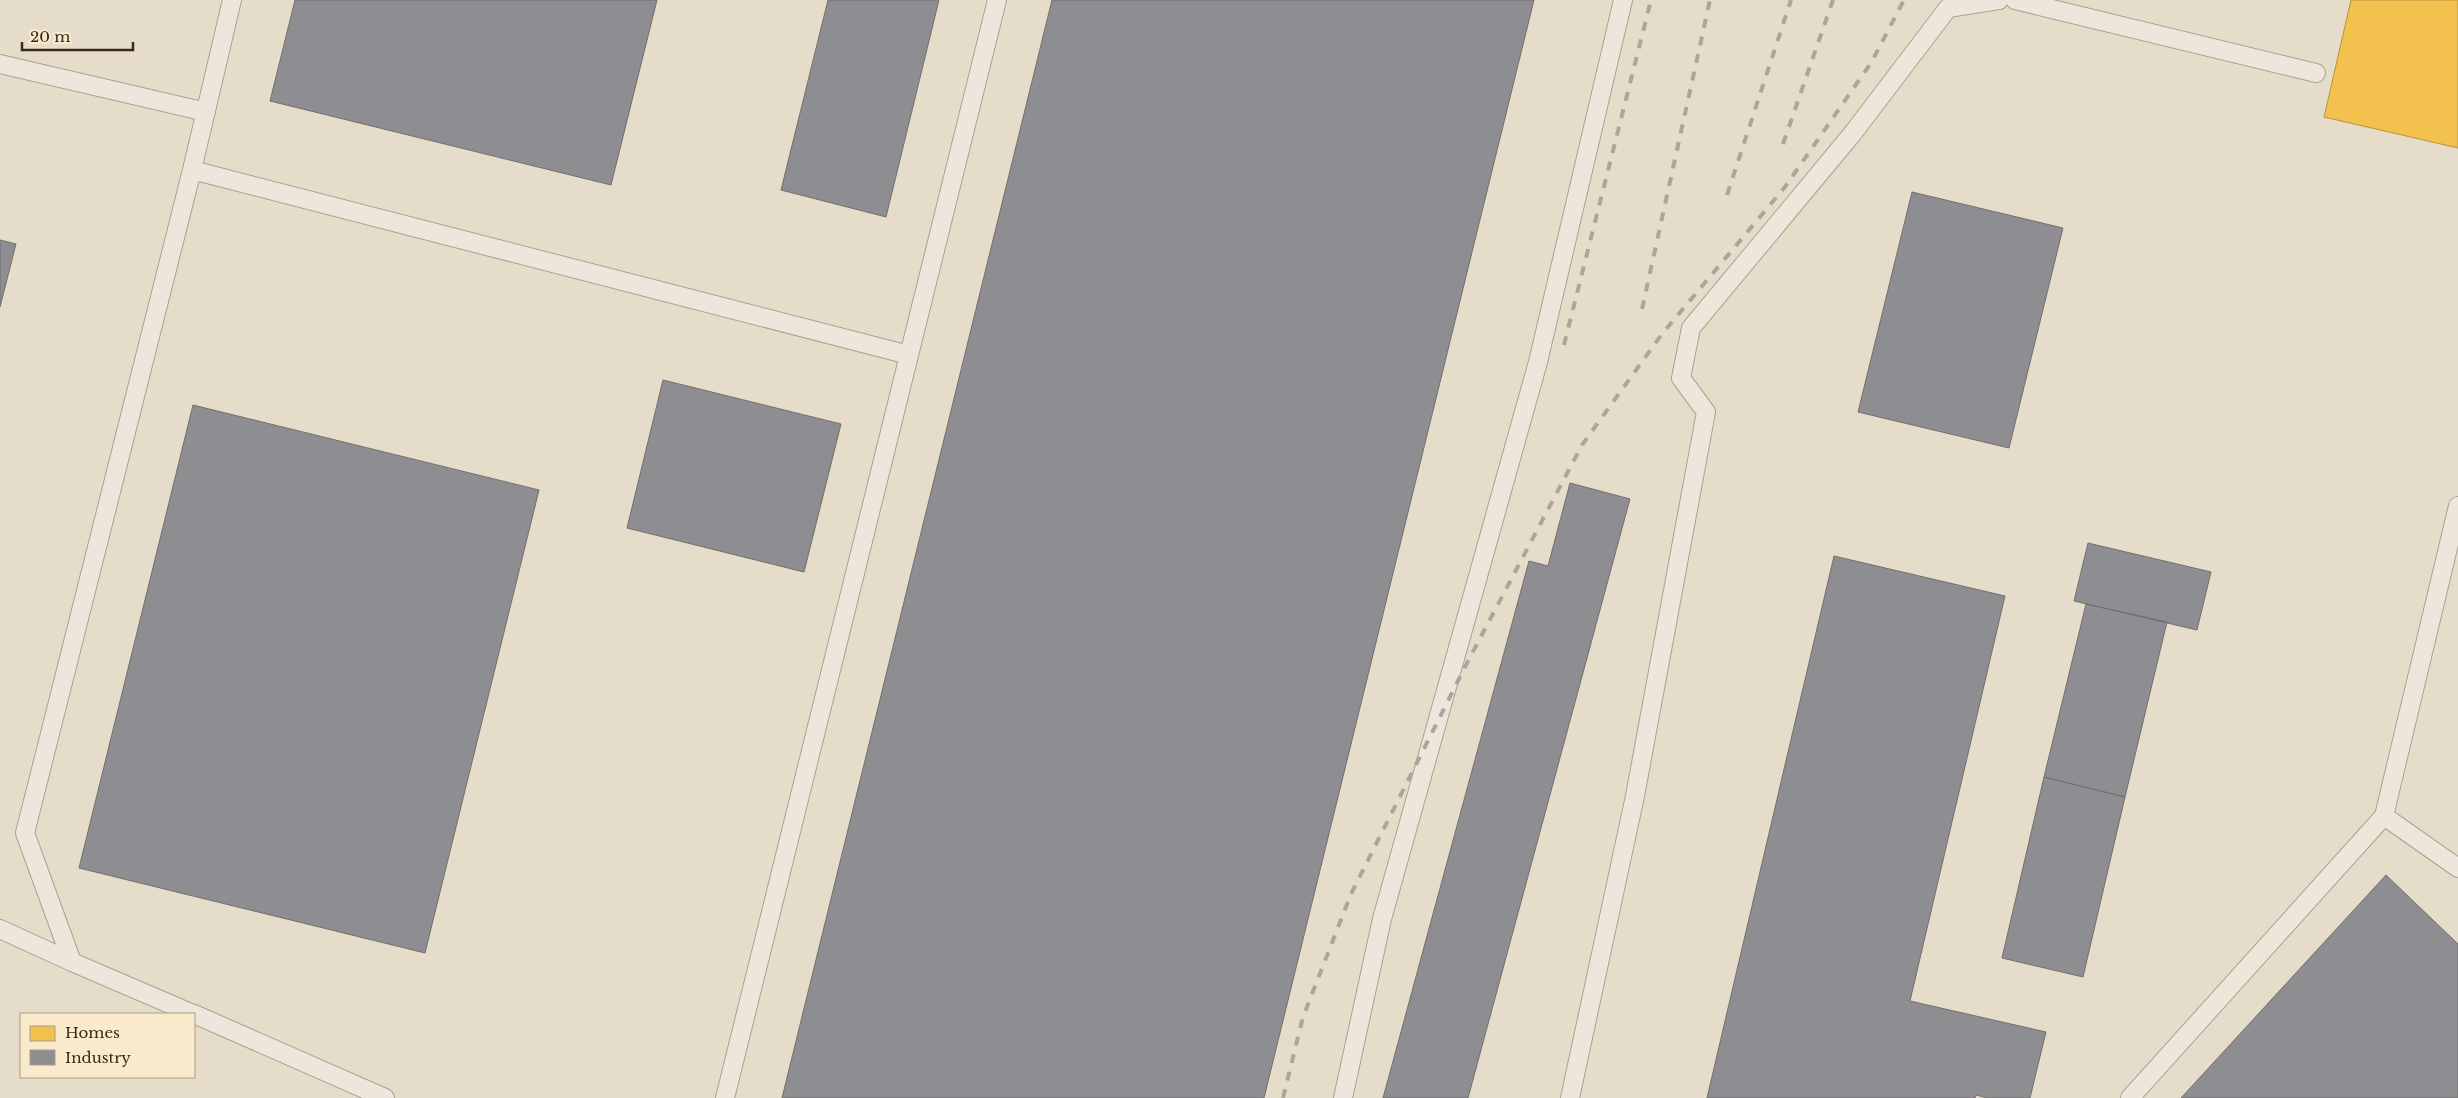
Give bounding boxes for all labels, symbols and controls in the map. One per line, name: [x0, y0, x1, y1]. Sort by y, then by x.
scale bar: [22, 20, 134, 52]
text: 20 m: [30, 27, 70, 46]
legend: [20, 1013, 195, 1078]
text: Homes: [65, 1023, 120, 1042]
text: Industry: [65, 1048, 131, 1067]

